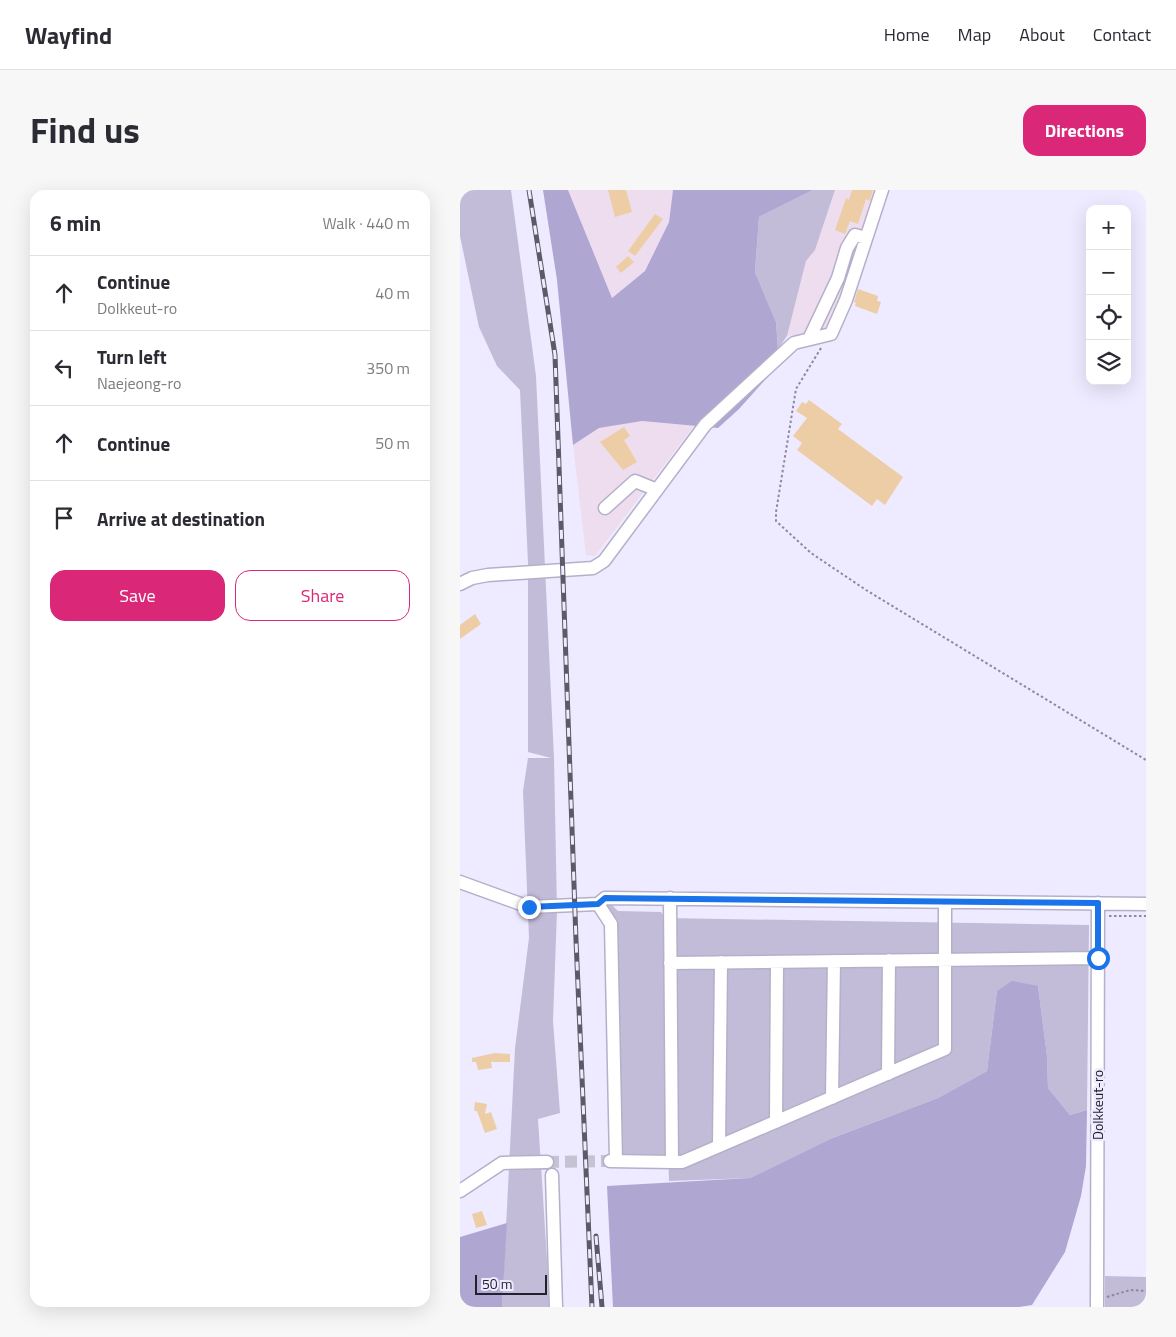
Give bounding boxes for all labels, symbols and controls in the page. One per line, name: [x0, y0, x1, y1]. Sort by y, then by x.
text: Wayfind: [25, 17, 112, 53]
text: Home: [884, 21, 930, 48]
text: Map: [958, 21, 991, 48]
text: About: [1019, 21, 1065, 48]
text: Contact: [1093, 21, 1151, 48]
text: Find us: [30, 103, 140, 157]
button: Directions: [1023, 105, 1146, 156]
map controls: [1086, 205, 1131, 385]
button: +: [1086, 205, 1131, 250]
text: 6 min: [50, 207, 101, 239]
text: Walk · 440 m: [322, 211, 410, 235]
button: −: [1086, 250, 1131, 295]
text: Continue: [97, 267, 170, 296]
icon: ahead: [50, 279, 78, 307]
text: 40 m: [375, 281, 410, 305]
button: locate: [1086, 295, 1131, 340]
text: Dolkkeut-ro: [97, 296, 177, 320]
button: layers: [1086, 340, 1131, 385]
text: Turn left: [97, 342, 167, 371]
icon: left: [50, 354, 78, 382]
text: 350 m: [366, 356, 410, 380]
text: Naejeong-ro: [97, 371, 181, 395]
icon: ahead: [50, 429, 78, 457]
text: Continue: [97, 429, 170, 458]
text: 50 m: [375, 431, 410, 455]
icon: arrive: [50, 504, 78, 532]
text: Arrive at destination: [97, 504, 265, 533]
button: Save: [50, 570, 225, 621]
button: Share: [235, 570, 410, 621]
route end: [518, 896, 541, 919]
route start: [1087, 947, 1110, 970]
street label: Dolkkeut-ro: [1087, 1070, 1108, 1140]
scale bar: [475, 1272, 548, 1295]
text: 50 m: [482, 1273, 512, 1294]

